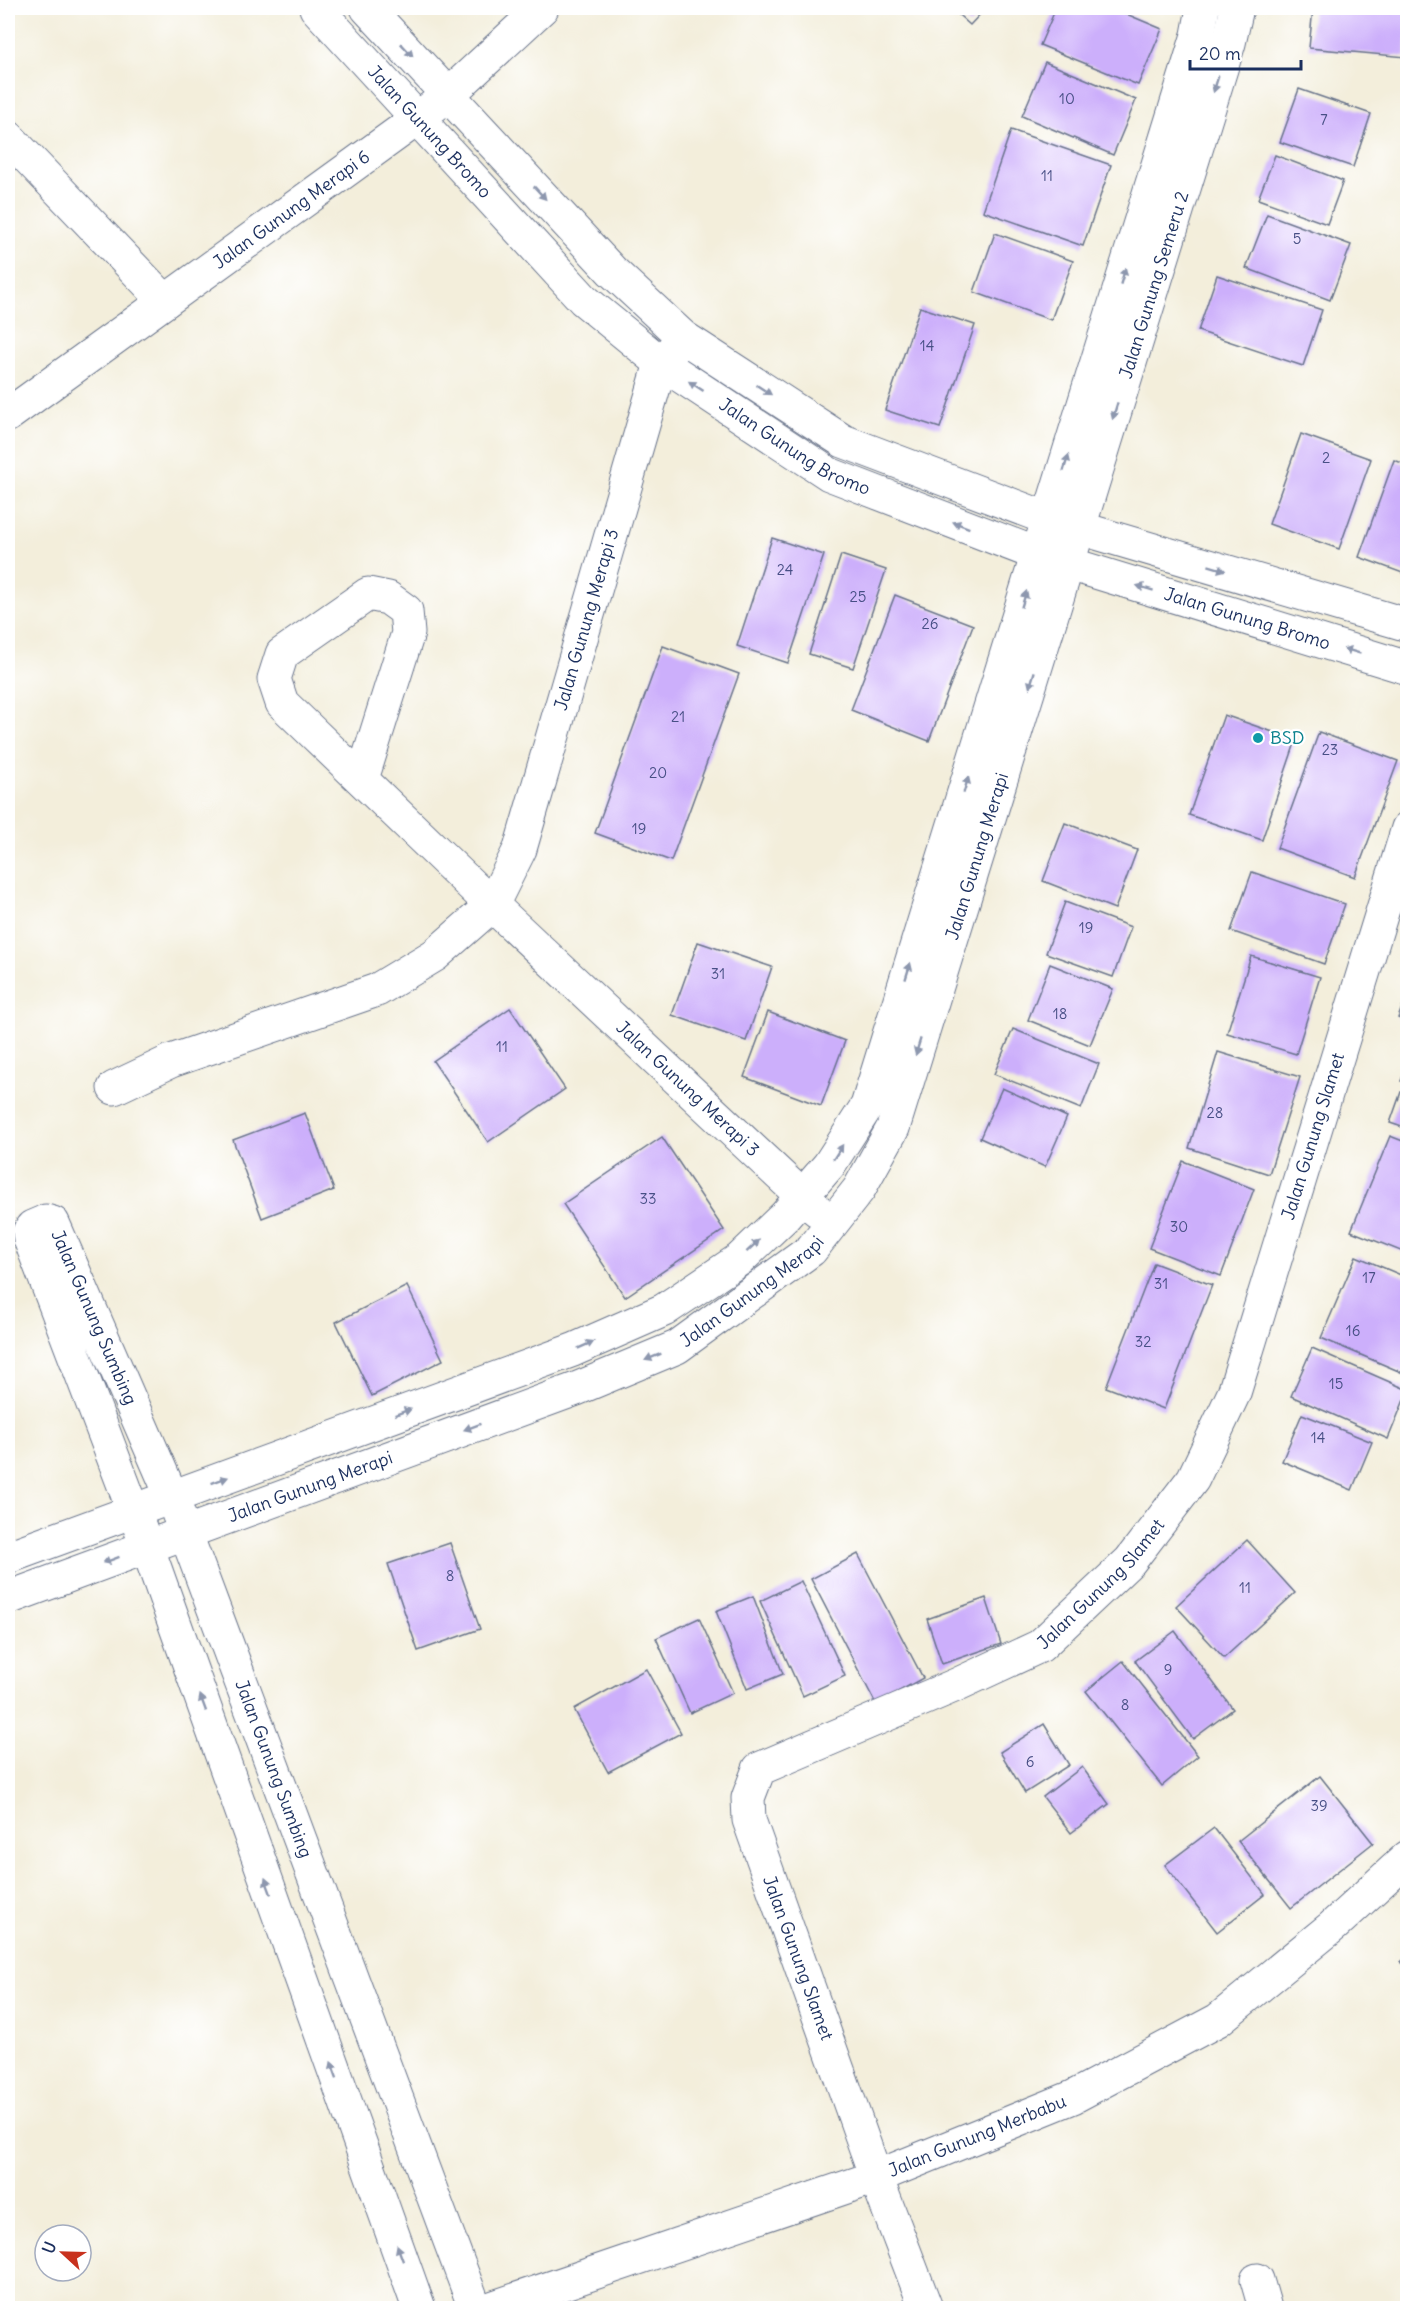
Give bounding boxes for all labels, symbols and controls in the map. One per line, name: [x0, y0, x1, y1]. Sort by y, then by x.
scale bar: [1190, 33, 1301, 71]
text: 20 m: [1199, 42, 1241, 65]
one-way arrow: [400, 43, 414, 57]
street label: Jalan Gunung Bromo: [363, 60, 497, 203]
one-way arrow: [1211, 75, 1220, 93]
house number: 10: [1059, 89, 1075, 108]
house number: 7: [1320, 110, 1328, 129]
street label: Jalan Gunung Merapi 6: [208, 145, 374, 274]
house number: 11: [1041, 166, 1053, 185]
one-way arrow: [533, 185, 546, 200]
street label: Jalan Gunung Semeru 2: [1114, 188, 1193, 381]
house number: 5: [1293, 229, 1301, 248]
one-way arrow: [1119, 267, 1128, 285]
house number: 14: [920, 336, 935, 355]
one-way arrow: [688, 381, 704, 392]
one-way arrow: [756, 384, 772, 395]
street label: Jalan Gunung Bromo: [715, 393, 874, 500]
one-way arrow: [1110, 402, 1119, 420]
house number: 2: [1322, 448, 1330, 467]
one-way arrow: [1062, 454, 1071, 472]
one-way arrow: [951, 519, 969, 529]
street label: Jalan Gunung Merapi 3: [549, 526, 623, 713]
house number: 24: [777, 560, 794, 579]
one-way arrow: [1208, 564, 1226, 573]
street label: Jalan Gunung Bromo: [1162, 582, 1333, 654]
one-way arrow: [1136, 583, 1154, 592]
house number: 25: [850, 587, 866, 606]
one-way arrow: [1019, 590, 1029, 608]
house number: 26: [922, 614, 938, 633]
one-way arrow: [1343, 646, 1361, 655]
one-way arrow: [1027, 671, 1036, 689]
house number: 21: [671, 707, 685, 726]
place label: BSD: [1270, 726, 1305, 749]
marker: BSD: [1251, 731, 1265, 745]
house number: 23: [1322, 740, 1338, 759]
house number: 20: [649, 763, 667, 782]
street label: Jalan Gunung Merapi: [940, 770, 1013, 942]
one-way arrow: [962, 776, 971, 794]
house number: 19: [632, 819, 646, 838]
house number: 19: [1079, 918, 1093, 937]
one-way arrow: [904, 962, 913, 980]
house number: 31: [711, 964, 725, 983]
house number: 18: [1053, 1004, 1067, 1023]
street label: Jalan Gunung Merapi 3: [612, 1016, 765, 1161]
house number: 11: [496, 1037, 508, 1056]
one-way arrow: [913, 1038, 922, 1056]
street label: Jalan Gunung Slamet: [1276, 1050, 1349, 1222]
house number: 28: [1207, 1103, 1223, 1122]
one-way arrow: [832, 1143, 843, 1160]
house number: 33: [639, 1189, 657, 1208]
house number: 30: [1170, 1217, 1188, 1236]
street label: Jalan Gunung Sumbing: [46, 1226, 143, 1408]
street label: Jalan Gunung Merapi: [675, 1231, 829, 1352]
one-way arrow: [746, 1240, 760, 1254]
house number: 17: [1362, 1268, 1376, 1287]
house number: 31: [1154, 1274, 1168, 1293]
house number: 16: [1346, 1321, 1360, 1340]
house number: 32: [1135, 1332, 1151, 1351]
one-way arrow: [578, 1340, 595, 1349]
one-way arrow: [644, 1352, 662, 1362]
house number: 15: [1329, 1374, 1343, 1393]
one-way arrow: [395, 1407, 413, 1417]
one-way arrow: [462, 1422, 480, 1432]
house number: 14: [1311, 1428, 1326, 1447]
street label: Jalan Gunung Merapi: [225, 1446, 395, 1527]
one-way arrow: [211, 1474, 229, 1484]
street label: Jalan Gunung Slamet: [1032, 1514, 1169, 1654]
one-way arrow: [102, 1555, 120, 1565]
house number: 8: [446, 1566, 454, 1585]
house number: 11: [1239, 1578, 1251, 1597]
house number: 9: [1164, 1660, 1172, 1679]
street label: Jalan Gunung Sumbing: [230, 1676, 318, 1861]
one-way arrow: [197, 1693, 207, 1711]
house number: 8: [1121, 1695, 1129, 1714]
house number: 6: [1026, 1752, 1034, 1771]
house number: 39: [1310, 1796, 1328, 1815]
street label: Jalan Gunung Slamet: [758, 1872, 839, 2043]
one-way arrow: [263, 1877, 273, 1895]
one-way arrow: [329, 2061, 339, 2079]
street label: Jalan Gunung Merbabu: [885, 2089, 1069, 2182]
north arrow: [33, 2223, 93, 2283]
text: U: [38, 2239, 60, 2256]
one-way arrow: [394, 2244, 404, 2262]

